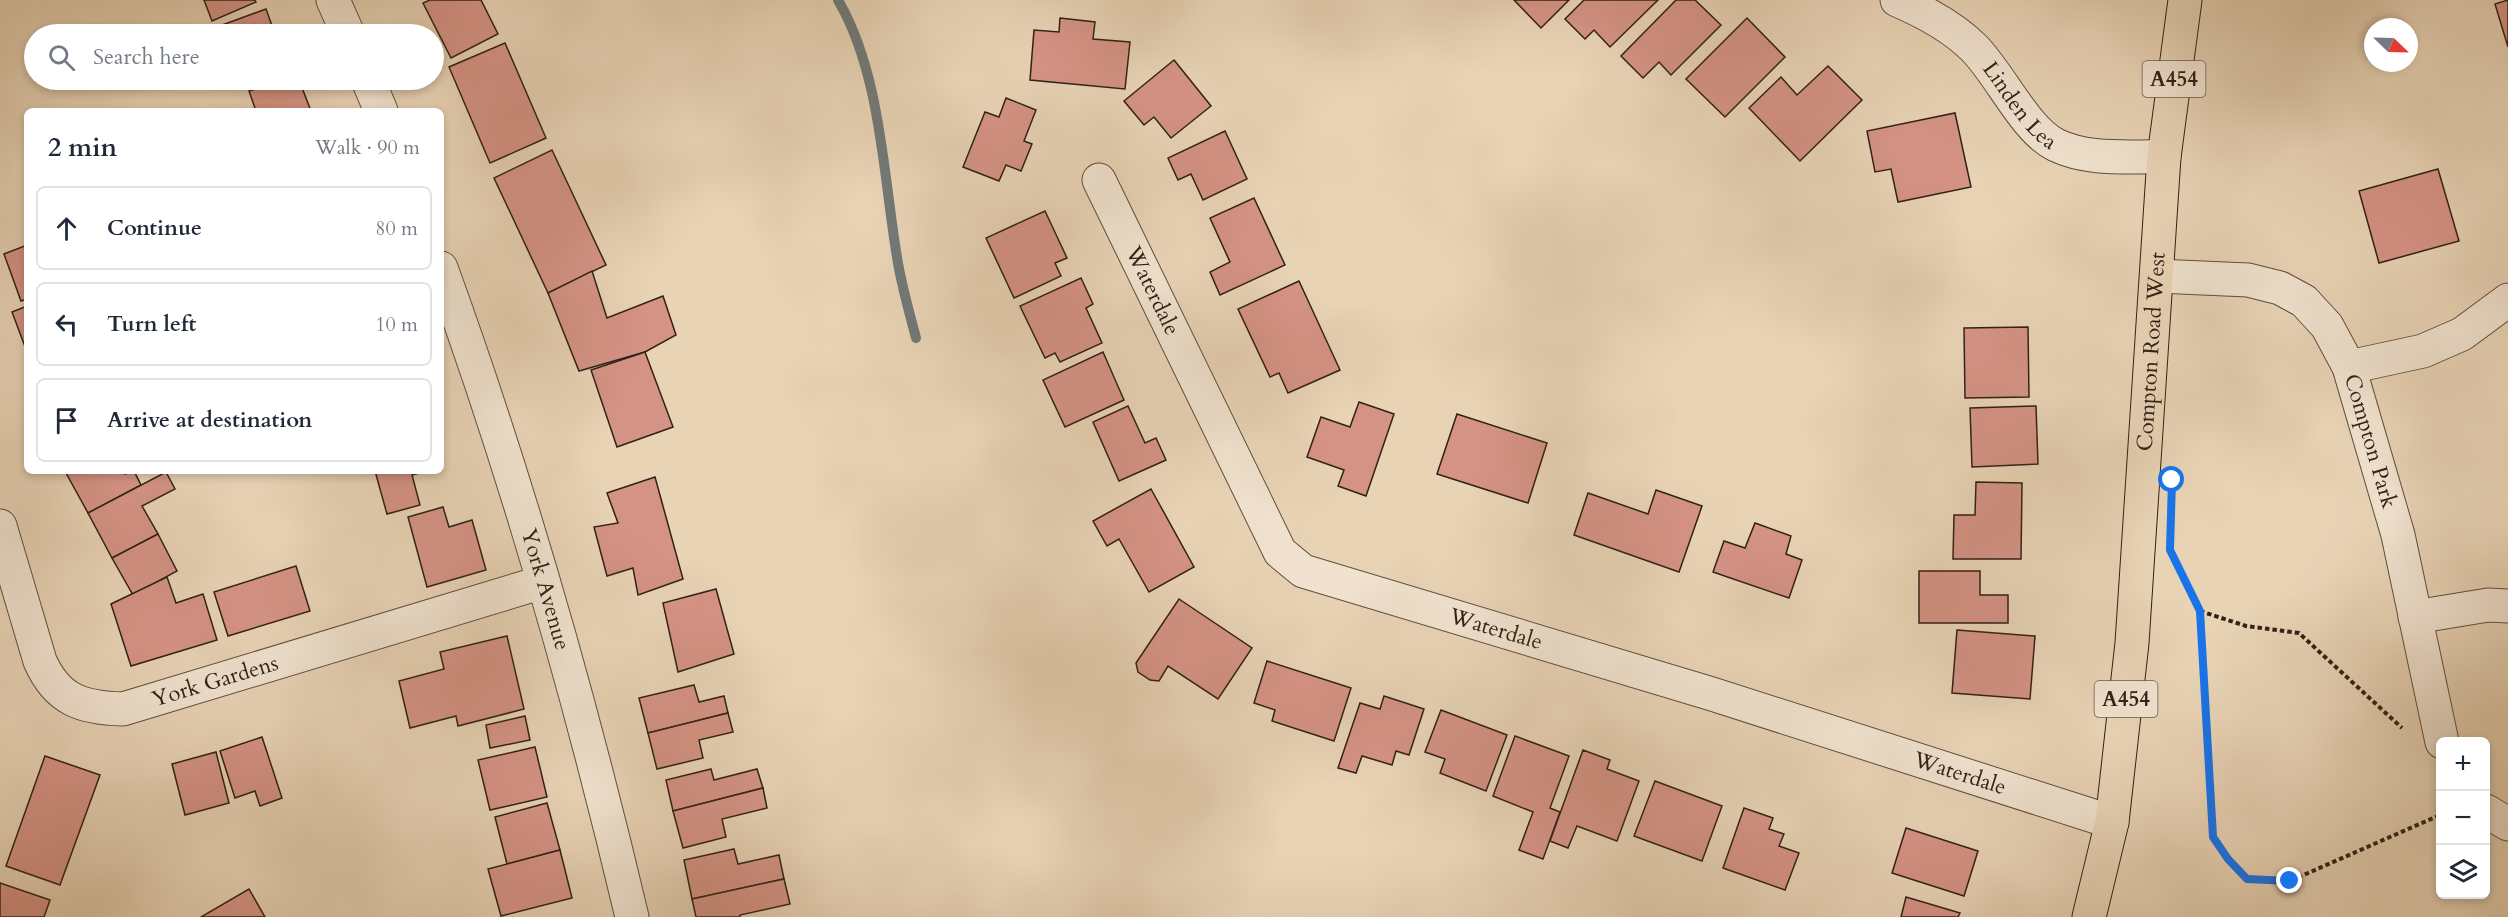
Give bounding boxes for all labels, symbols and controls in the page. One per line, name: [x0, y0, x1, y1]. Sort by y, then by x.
north arrow: [2364, 18, 2418, 72]
search box: [24, 24, 444, 90]
icon: search: [45, 41, 78, 74]
text: Search here: [93, 42, 200, 72]
street label: Linden Lea: [1976, 55, 2063, 157]
road number: A454: [2142, 61, 2206, 97]
text: 2 min: [48, 130, 117, 165]
text: Walk · 90 m: [315, 134, 420, 161]
icon: ahead: [50, 212, 83, 245]
text: Continue: [107, 213, 202, 243]
text: 80 m: [375, 215, 418, 242]
street label: Waterdale: [1118, 240, 1187, 340]
street label: Compton Road West: [2130, 251, 2173, 452]
icon: left: [50, 308, 83, 341]
text: Turn left: [107, 309, 196, 339]
text: 10 m: [375, 311, 418, 338]
street label: Compton Park: [2337, 370, 2404, 512]
icon: arrive: [50, 404, 83, 437]
text: Arrive at destination: [107, 405, 312, 435]
route start: [2158, 466, 2184, 492]
street label: York Avenue: [514, 525, 578, 654]
street label: Waterdale: [1445, 601, 1546, 657]
street label: York Gardens: [148, 648, 282, 714]
road number: A454: [2094, 681, 2158, 717]
map controls: [2436, 737, 2490, 899]
button: +: [2436, 737, 2490, 791]
street label: Waterdale: [1909, 744, 2010, 802]
button: −: [2436, 791, 2490, 845]
button: layers: [2436, 845, 2490, 899]
route end: [2276, 867, 2302, 893]

